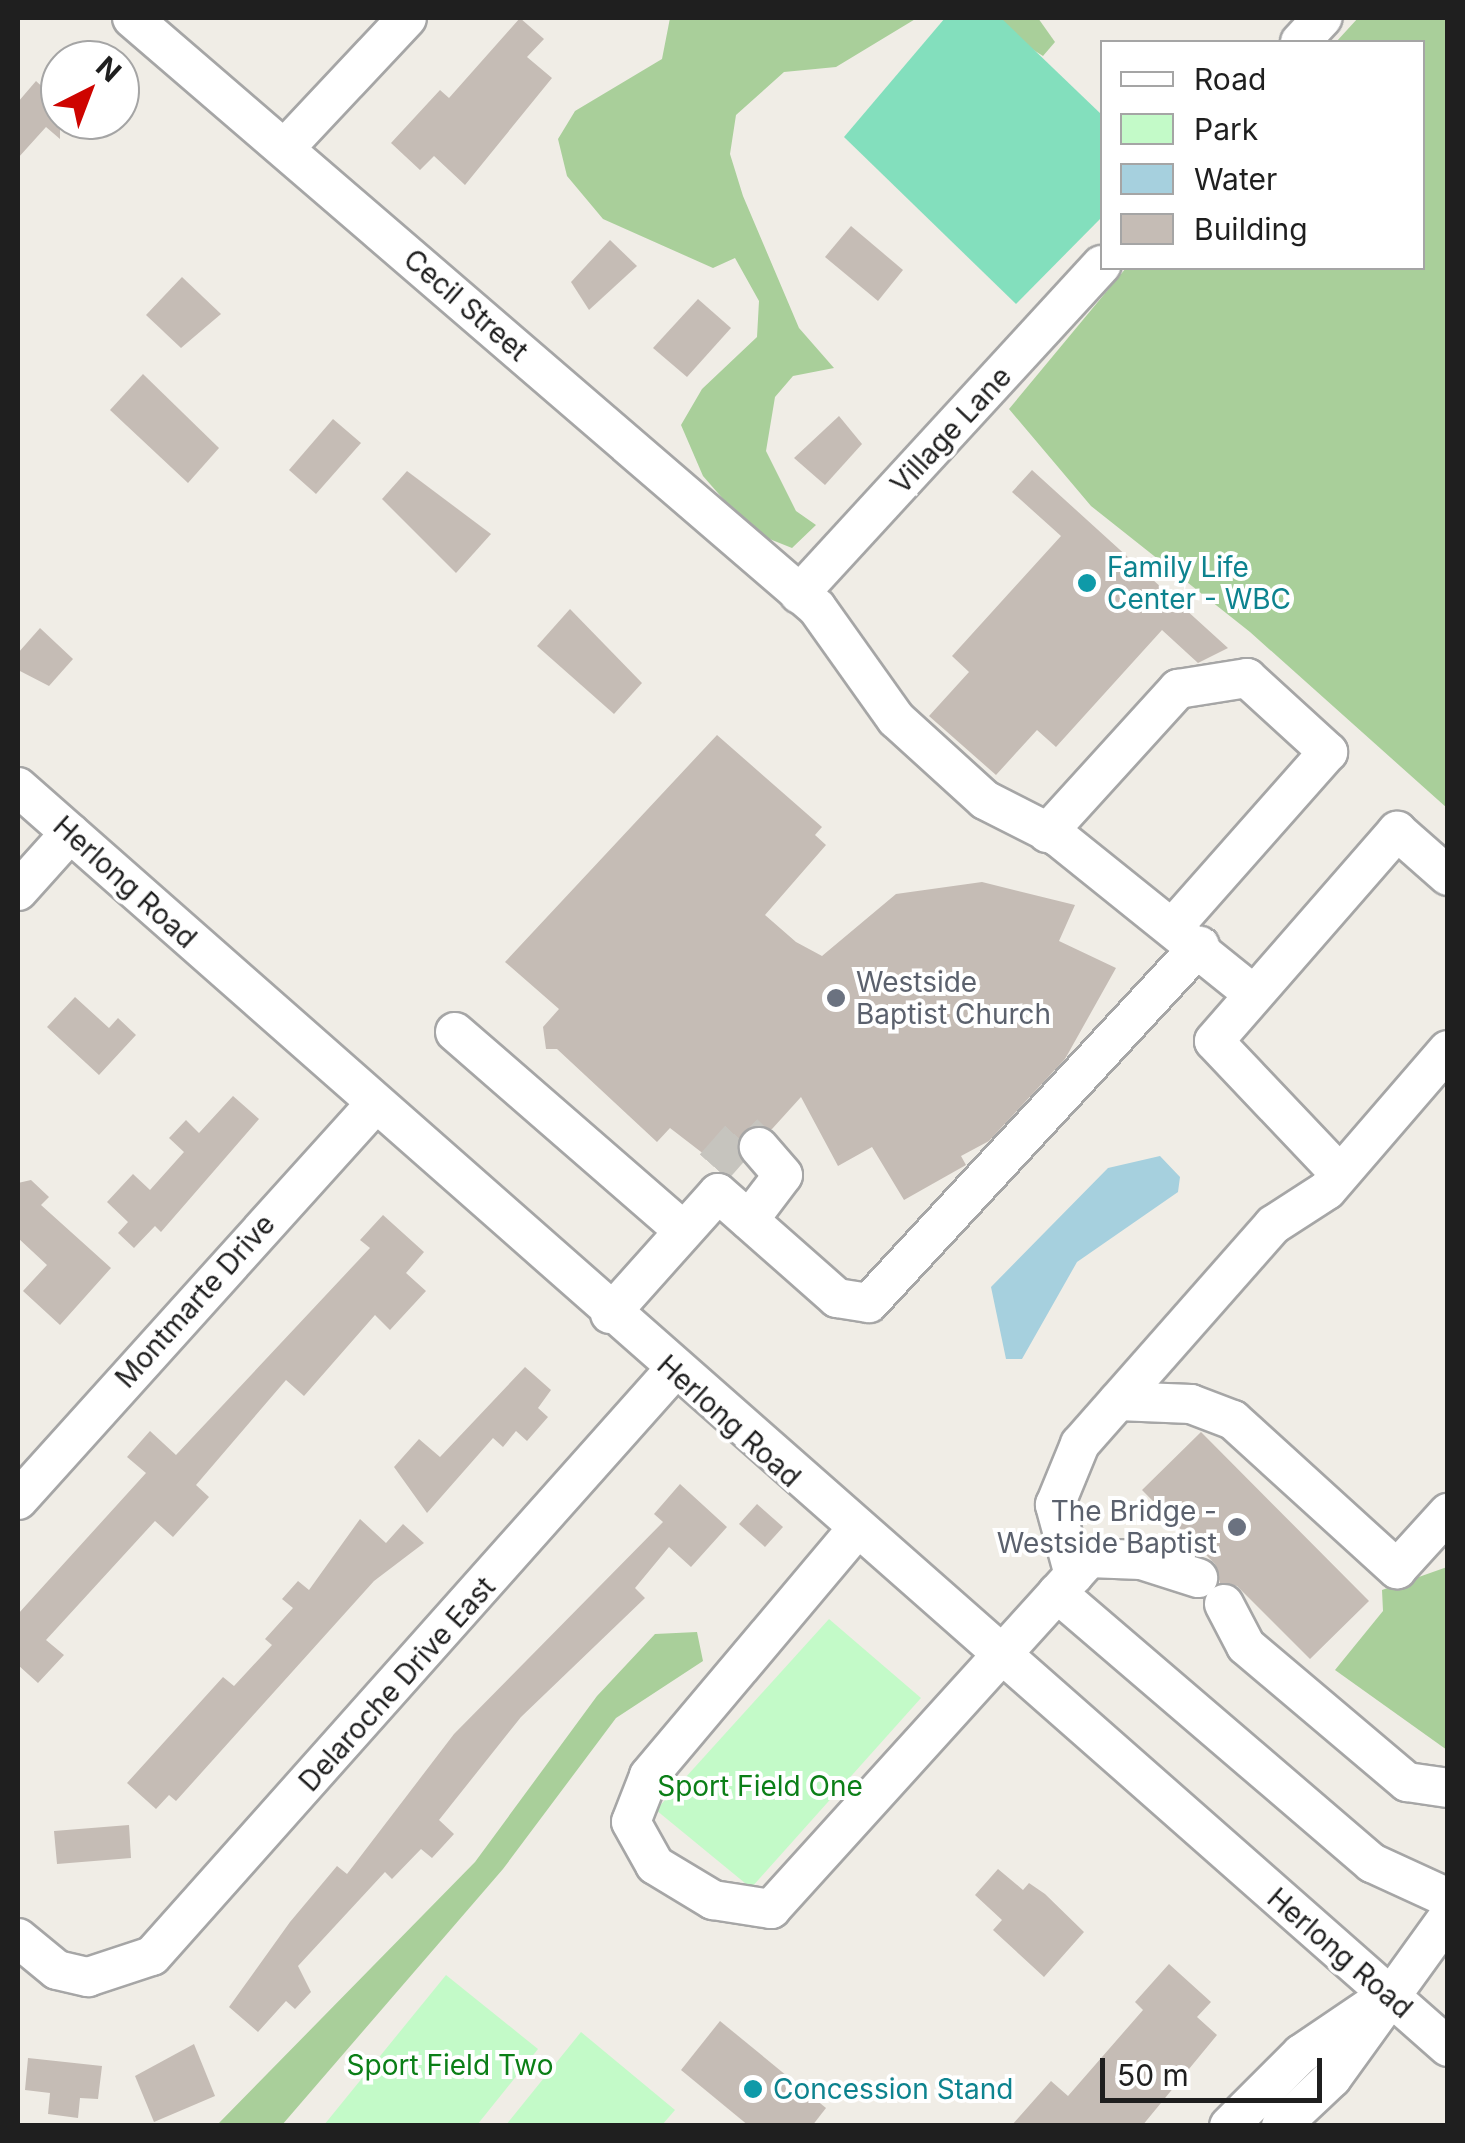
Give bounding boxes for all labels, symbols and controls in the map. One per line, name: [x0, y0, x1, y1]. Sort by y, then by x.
north arrow: [40, 40, 140, 140]
legend: [1100, 40, 1425, 270]
text: N: [89, 49, 128, 89]
text: Road: [1194, 61, 1266, 97]
text: Park: [1194, 111, 1258, 147]
text: Water: [1194, 161, 1277, 197]
text: Building: [1194, 211, 1308, 247]
street label: Cecil Street: [397, 242, 535, 368]
street label: Village Lane: [884, 360, 1018, 500]
place label: Family Life Center - WBC: [1107, 550, 1291, 616]
marker: Family Life Center - WBC: [1076, 572, 1098, 594]
street label: Herlong Road: [47, 809, 203, 955]
place label: Westside Baptist Church: [856, 965, 1051, 1031]
marker: Westside Baptist Church: [825, 987, 847, 1009]
street label: Montmarte Drive: [108, 1207, 282, 1395]
street label: Herlong Road: [651, 1348, 807, 1494]
place label: The Bridge - Westside Baptist: [997, 1494, 1217, 1560]
marker: The Bridge - Westside Baptist: [1226, 1516, 1248, 1538]
street label: Delaroche Drive East: [292, 1570, 502, 1798]
park label: Sport Field One: [657, 1769, 863, 1803]
street label: Herlong Road: [1261, 1881, 1419, 2025]
scale bar: [1105, 2038, 1328, 2100]
park label: Sport Field Two: [347, 2048, 553, 2082]
text: 50 m: [1117, 2057, 1189, 2093]
place label: Concession Stand: [773, 2072, 1013, 2106]
marker: Concession Stand: [742, 2078, 764, 2100]

